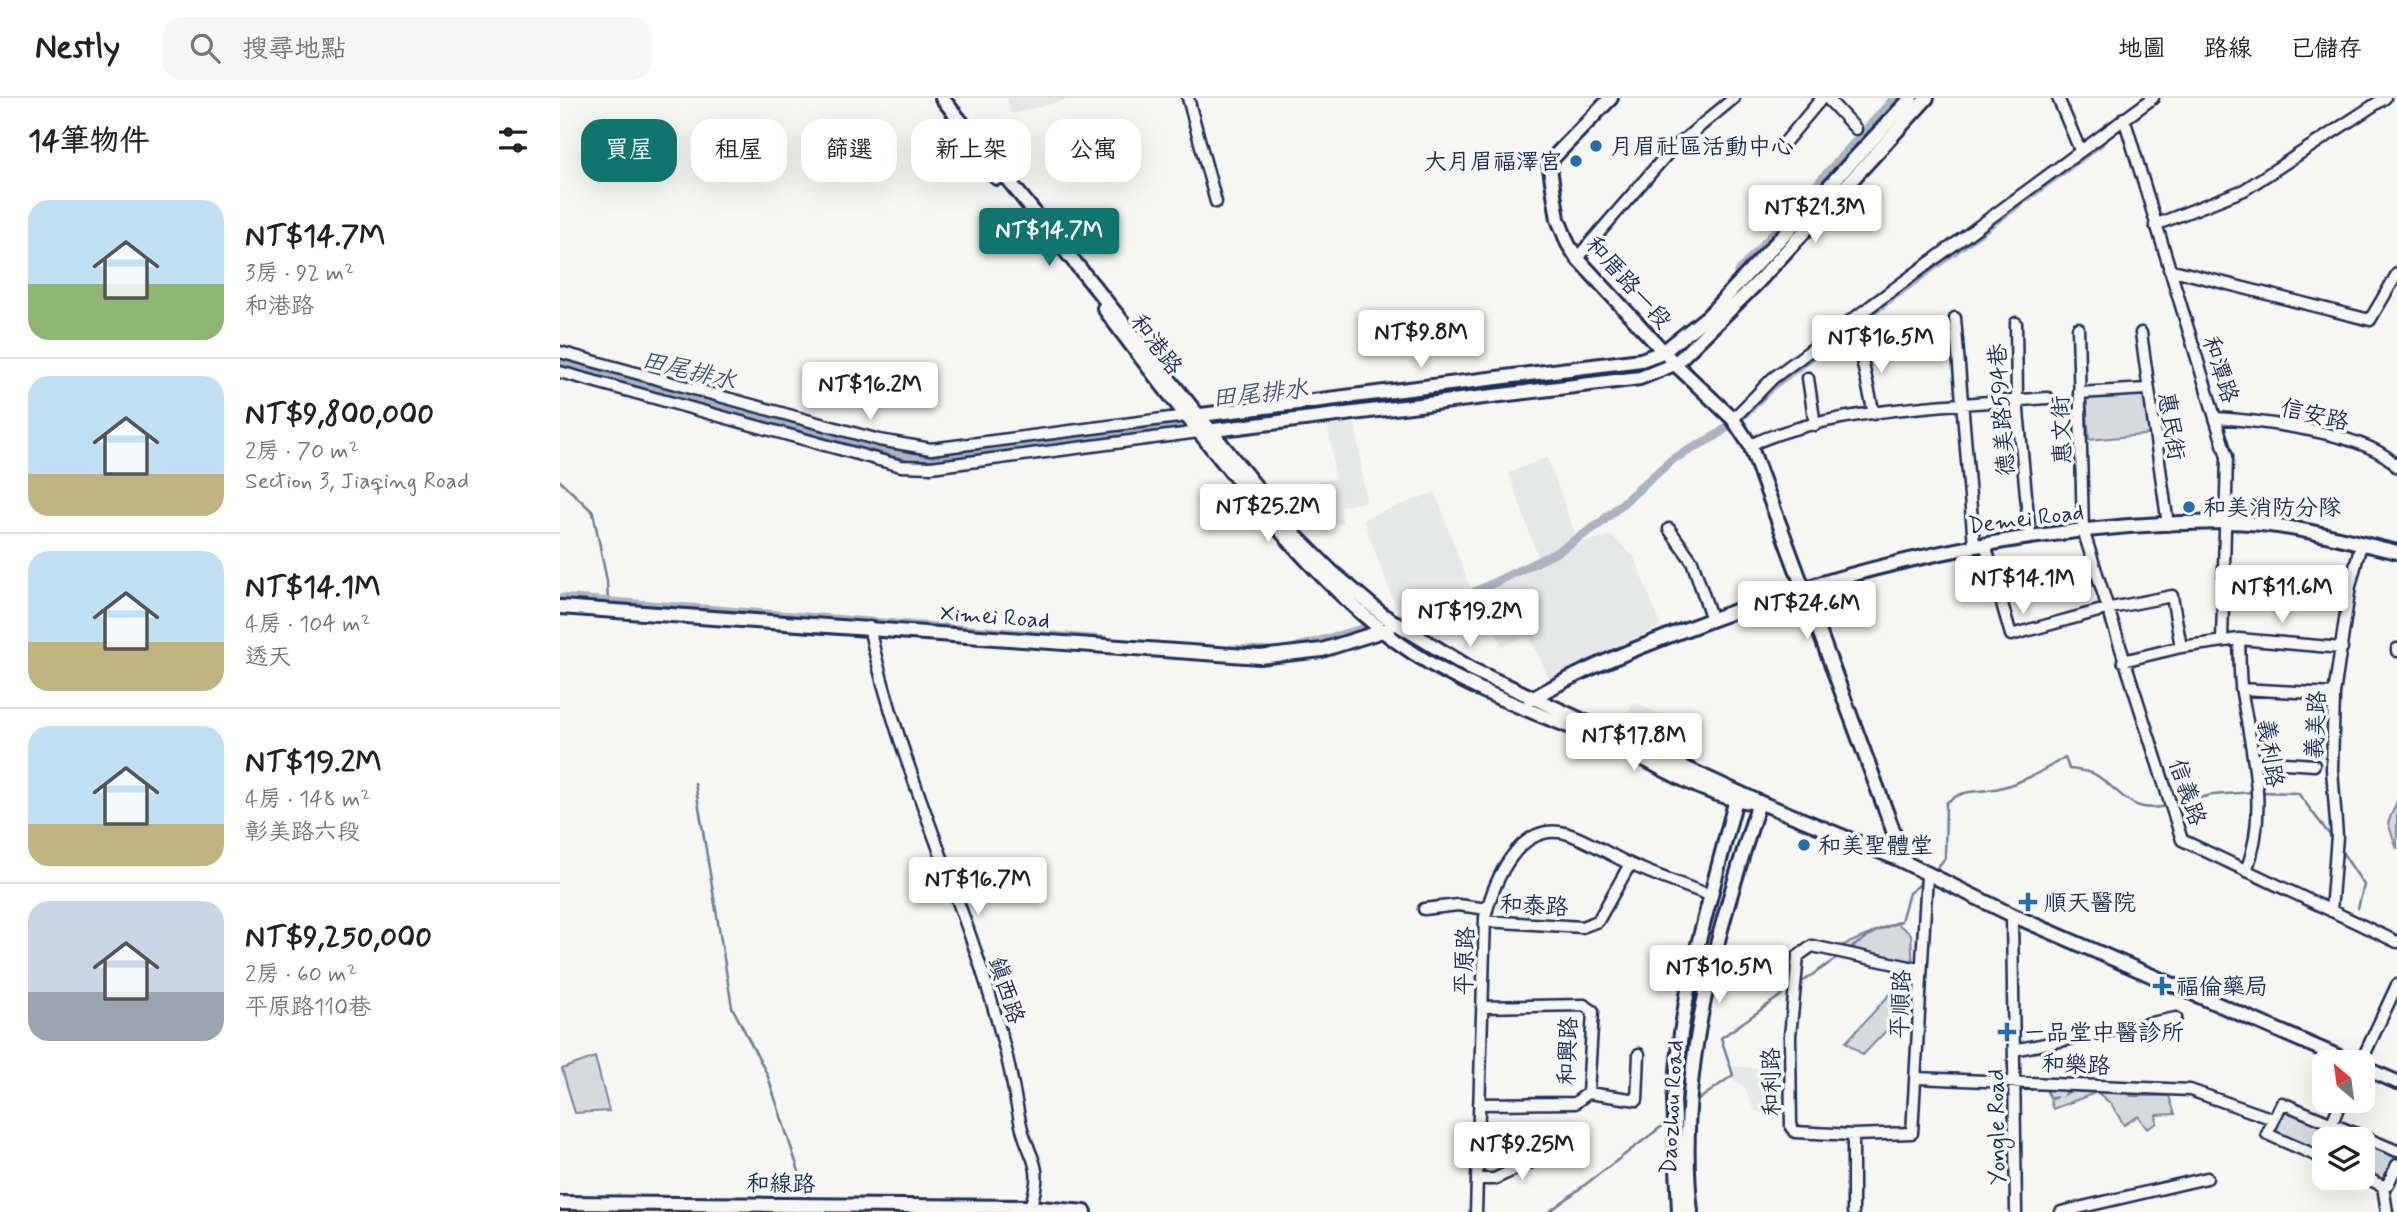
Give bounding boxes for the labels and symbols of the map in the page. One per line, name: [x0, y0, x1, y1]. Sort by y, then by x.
place label: 月眉社區活動中心: [1610, 133, 1794, 163]
marker: 月眉社區活動中心: [1588, 138, 1604, 154]
place label: 大月眉福澤宮: [1424, 148, 1562, 178]
marker: 大月眉福澤宮: [1568, 153, 1584, 169]
pin: NT$21.3M: [1743, 186, 1887, 245]
pin: NT$14.7M: [977, 208, 1121, 268]
street label: 和厝路一段: [1578, 231, 1677, 336]
street label: 和港路: [1123, 309, 1188, 382]
pin: NT$9.8M: [1356, 310, 1486, 370]
pin: NT$16.5M: [1809, 316, 1953, 375]
street label: 和潭路: [2194, 332, 2244, 407]
street label: 德美路594巷: [1983, 341, 2023, 477]
water label: 田尾排水: [638, 345, 740, 398]
pin: NT$16.2M: [798, 362, 942, 422]
water label: 田尾排水: [1211, 374, 1311, 415]
street label: 惠民街: [2150, 390, 2190, 463]
street label: 信安路: [2278, 394, 2352, 438]
street label: 惠文街: [2047, 395, 2079, 465]
pin: NT$25.2M: [1196, 484, 1340, 544]
place label: 和美消防分隊: [2203, 494, 2341, 524]
street label: Demei Road: [1967, 498, 2086, 542]
marker: 和美消防分隊: [2181, 499, 2197, 515]
pin: NT$14.1M: [1951, 556, 2095, 616]
pin: NT$11.6M: [2210, 566, 2354, 625]
pin: NT$24.6M: [1735, 582, 1879, 641]
pin: NT$19.2M: [1398, 589, 1542, 649]
street label: Ximei Road: [939, 599, 1051, 637]
street label: 義美路: [2300, 690, 2334, 760]
pin: NT$17.8M: [1562, 714, 1706, 773]
street label: 義利路: [2249, 717, 2289, 790]
street label: 信義路: [2161, 755, 2212, 830]
place label: 和美聖體堂: [1818, 832, 1933, 862]
marker: 和美聖體堂: [1796, 837, 1812, 853]
pin: NT$16.7M: [906, 858, 1050, 917]
place label: 順天醫院: [2044, 889, 2136, 919]
street label: 和泰路: [1499, 890, 1569, 924]
marker: 順天醫院: [2018, 892, 2038, 912]
street label: 平原路: [1450, 926, 1482, 996]
pin: NT$10.5M: [1647, 946, 1791, 1005]
street label: 鎮西路: [980, 953, 1030, 1028]
street label: 平順路: [1886, 969, 1918, 1039]
place label: 福倫藥局: [2176, 973, 2268, 1003]
marker: 福倫藥局: [2154, 978, 2170, 994]
street label: 和興路: [1553, 1016, 1585, 1086]
place label: ㄧ品堂中醫診所: [2023, 1019, 2184, 1049]
marker: ㄧ品堂中醫診所: [1997, 1022, 2017, 1042]
street label: Daozhou Road: [1655, 1039, 1691, 1175]
street label: 和利路: [1757, 1047, 1789, 1117]
street label: 和樂路: [2041, 1049, 2111, 1083]
north arrow: [2312, 1050, 2375, 1113]
street label: Yongle Road: [1982, 1069, 2016, 1185]
pin: NT$9.25M: [1450, 1122, 1594, 1182]
street label: 和線路: [746, 1169, 816, 1201]

